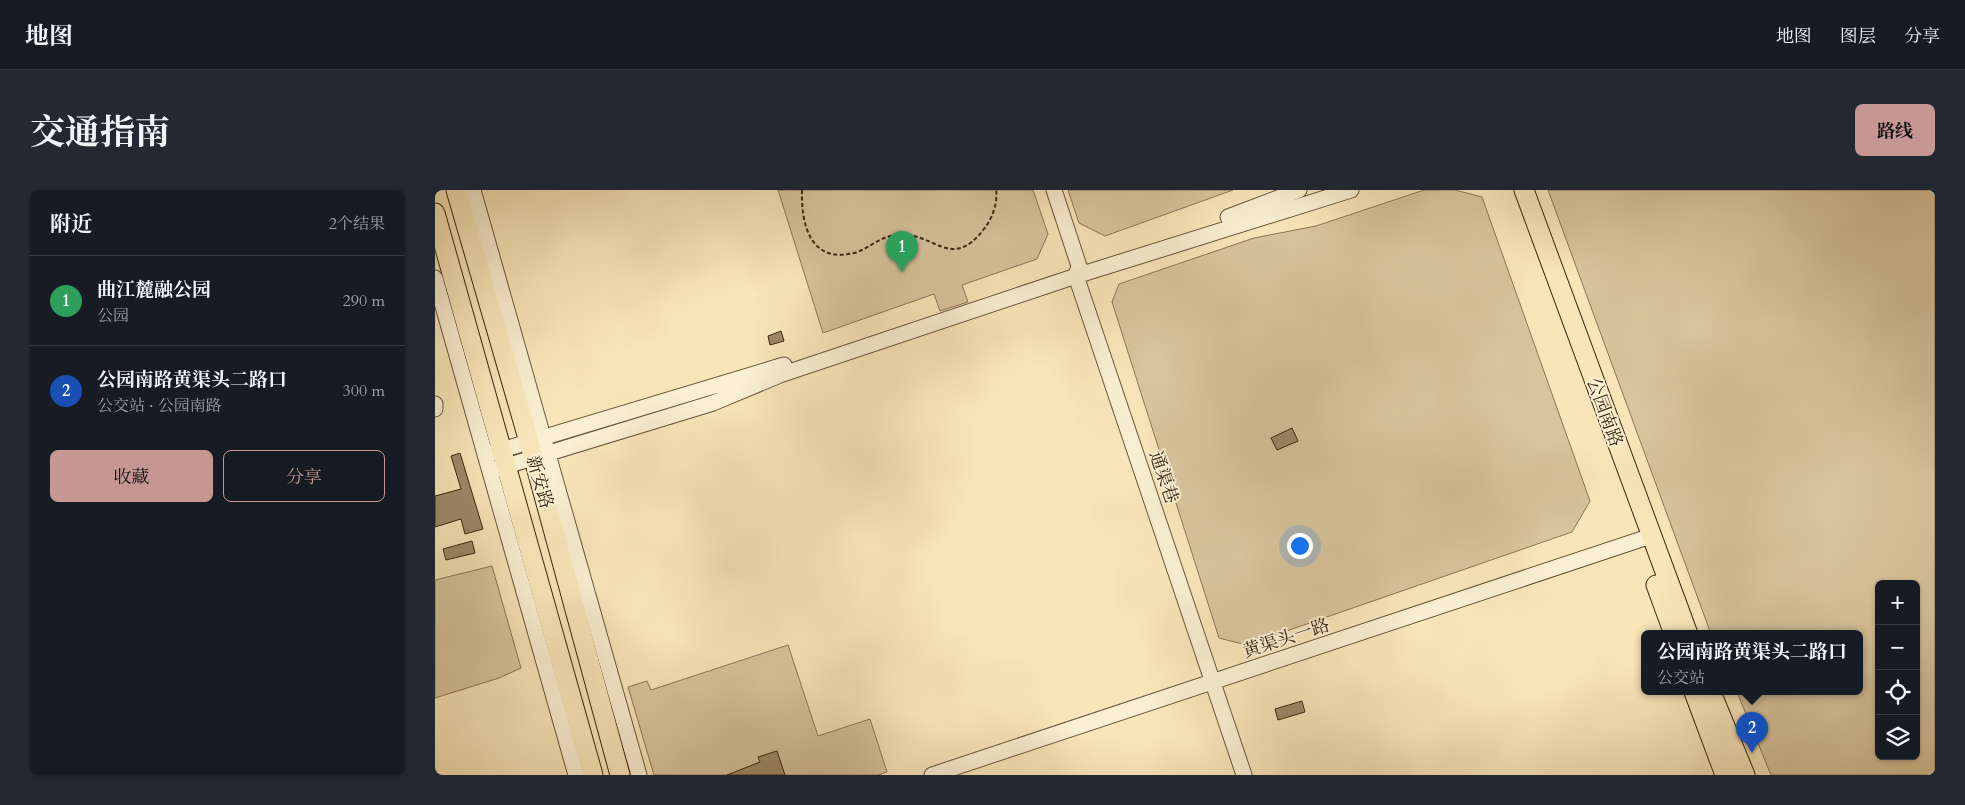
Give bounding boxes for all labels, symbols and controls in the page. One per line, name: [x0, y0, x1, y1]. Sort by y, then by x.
text: 地图: [25, 20, 73, 53]
text: 地图: [1776, 24, 1812, 49]
text: 图层: [1840, 24, 1876, 49]
text: 分享: [1904, 24, 1940, 49]
button: 路线: [1855, 104, 1935, 156]
text: 交通指南: [30, 109, 170, 157]
text: 附近: [50, 210, 92, 239]
text: 2个结果: [329, 213, 385, 235]
pin: 1: [886, 231, 918, 272]
text: 曲江麓融公园: [97, 277, 211, 303]
text: 1: [62, 290, 70, 312]
text: 290 m: [343, 290, 385, 312]
text: 公园: [97, 305, 129, 327]
text: 公园南路黄渠头二路口: [97, 367, 287, 393]
street label: 公园南路: [1580, 374, 1629, 450]
text: 2: [62, 380, 70, 402]
text: 300 m: [343, 380, 385, 402]
text: 公交站 · 公园南路: [97, 395, 222, 417]
street label: 通渠巷: [1143, 448, 1184, 507]
button: 收藏: [50, 450, 213, 502]
button: 分享: [223, 450, 385, 502]
street label: 新安路: [520, 453, 559, 512]
your location: [1287, 533, 1313, 559]
map controls: [1875, 580, 1920, 760]
button: +: [1875, 580, 1920, 625]
street label: 黄渠头一路: [1239, 613, 1333, 664]
button: −: [1875, 625, 1920, 670]
popup: [1641, 630, 1863, 695]
text: 公园南路黄渠头二路口: [1657, 639, 1847, 665]
text: 公交站: [1657, 667, 1705, 689]
button: locate: [1875, 670, 1920, 715]
pin: 2: [1736, 712, 1768, 753]
button: layers: [1875, 715, 1920, 760]

